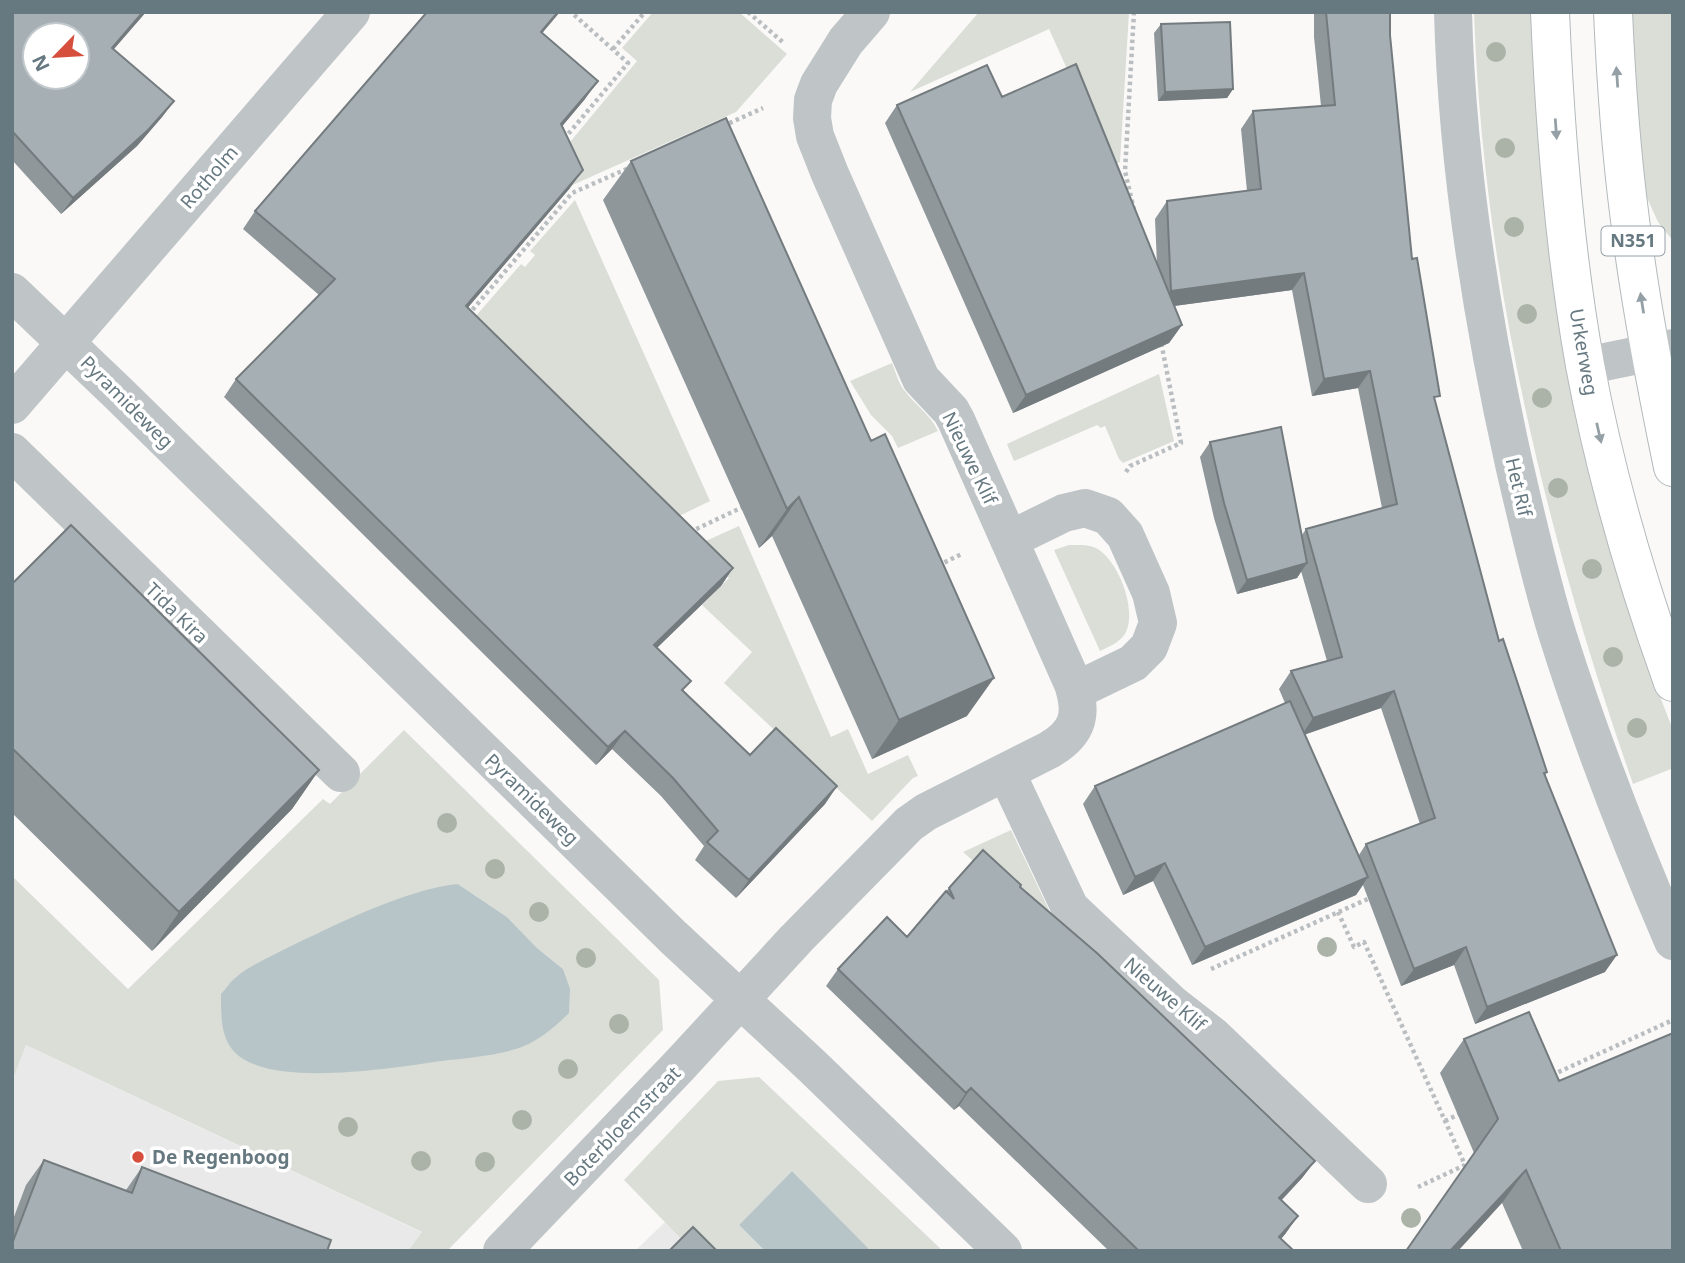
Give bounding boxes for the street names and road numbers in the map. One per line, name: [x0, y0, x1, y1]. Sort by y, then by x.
street label: Rotholm: [174, 140, 244, 214]
road number: N351: [1602, 227, 1664, 256]
street label: Urkerweg: [1564, 307, 1604, 397]
street label: Pyramideweg: [75, 350, 179, 454]
street label: Nieuwe Klif: [936, 407, 1004, 510]
street label: Het Rif: [1500, 455, 1539, 521]
street label: Tida Kira: [140, 577, 214, 649]
street label: Pyramideweg: [479, 748, 585, 850]
street label: Nieuwe Klif: [1119, 951, 1213, 1038]
street label: Boterbloemstraat: [558, 1060, 686, 1192]

